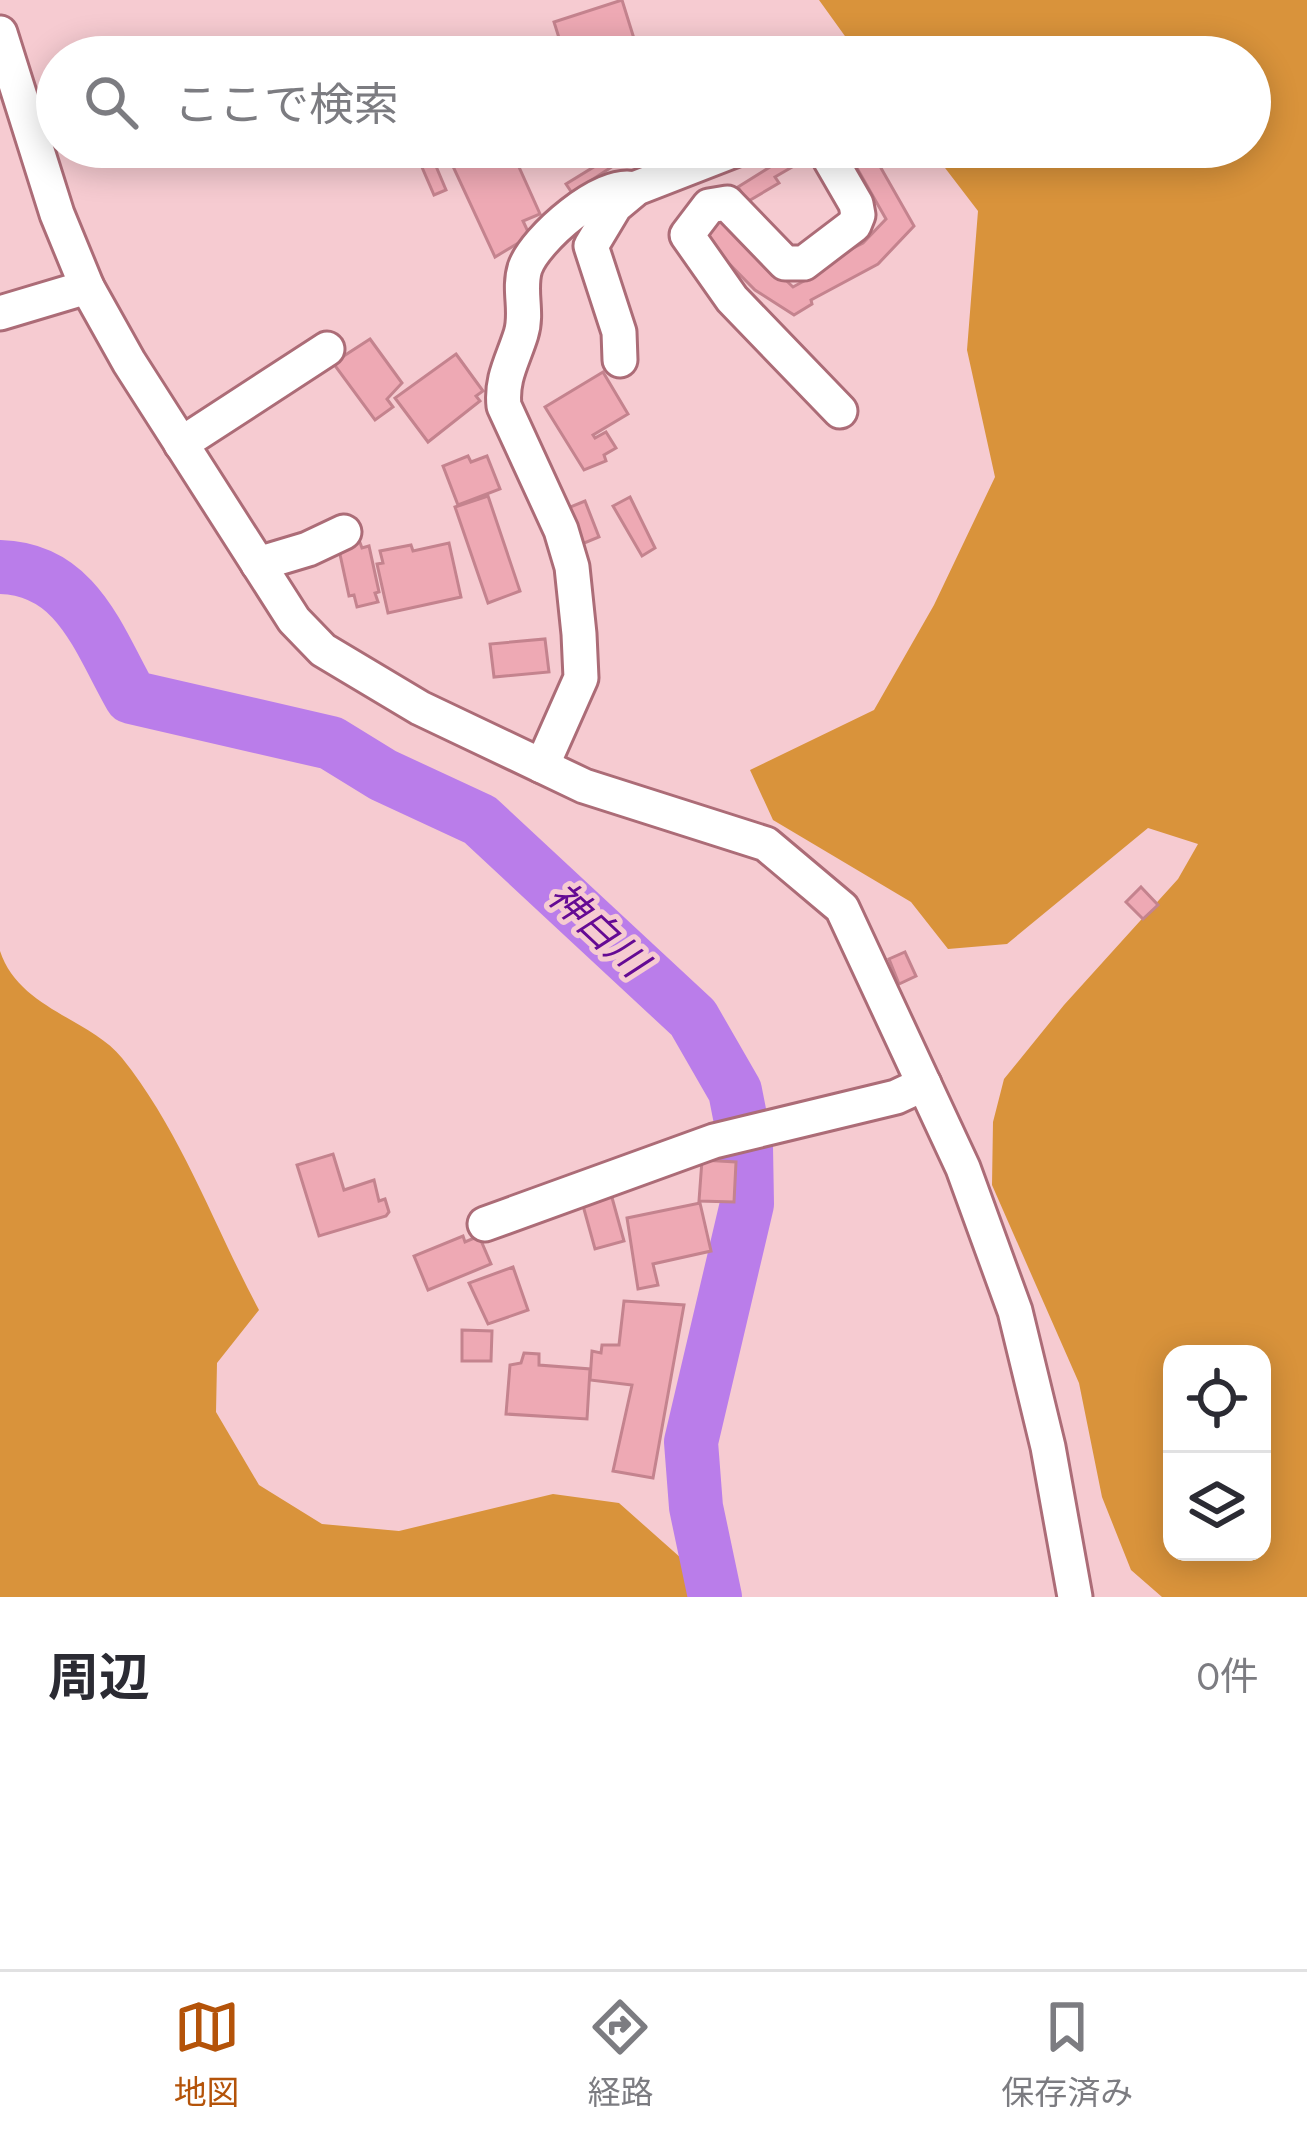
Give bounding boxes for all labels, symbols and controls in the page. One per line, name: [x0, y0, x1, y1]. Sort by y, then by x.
search box: [36, 36, 1271, 168]
icon: search: [78, 69, 144, 135]
text: ここで検索: [174, 72, 399, 137]
water label: 神白川: [536, 868, 663, 992]
map controls: [1163, 1345, 1271, 1561]
button: locate: [1163, 1345, 1271, 1453]
button: layers: [1163, 1453, 1271, 1561]
text: 周辺: [48, 1640, 150, 1714]
text: 0件: [1197, 1648, 1259, 1705]
tab: 地図: [174, 1994, 240, 2116]
tab: 経路: [587, 1994, 653, 2116]
tab: 保存済み: [1001, 1994, 1133, 2116]

